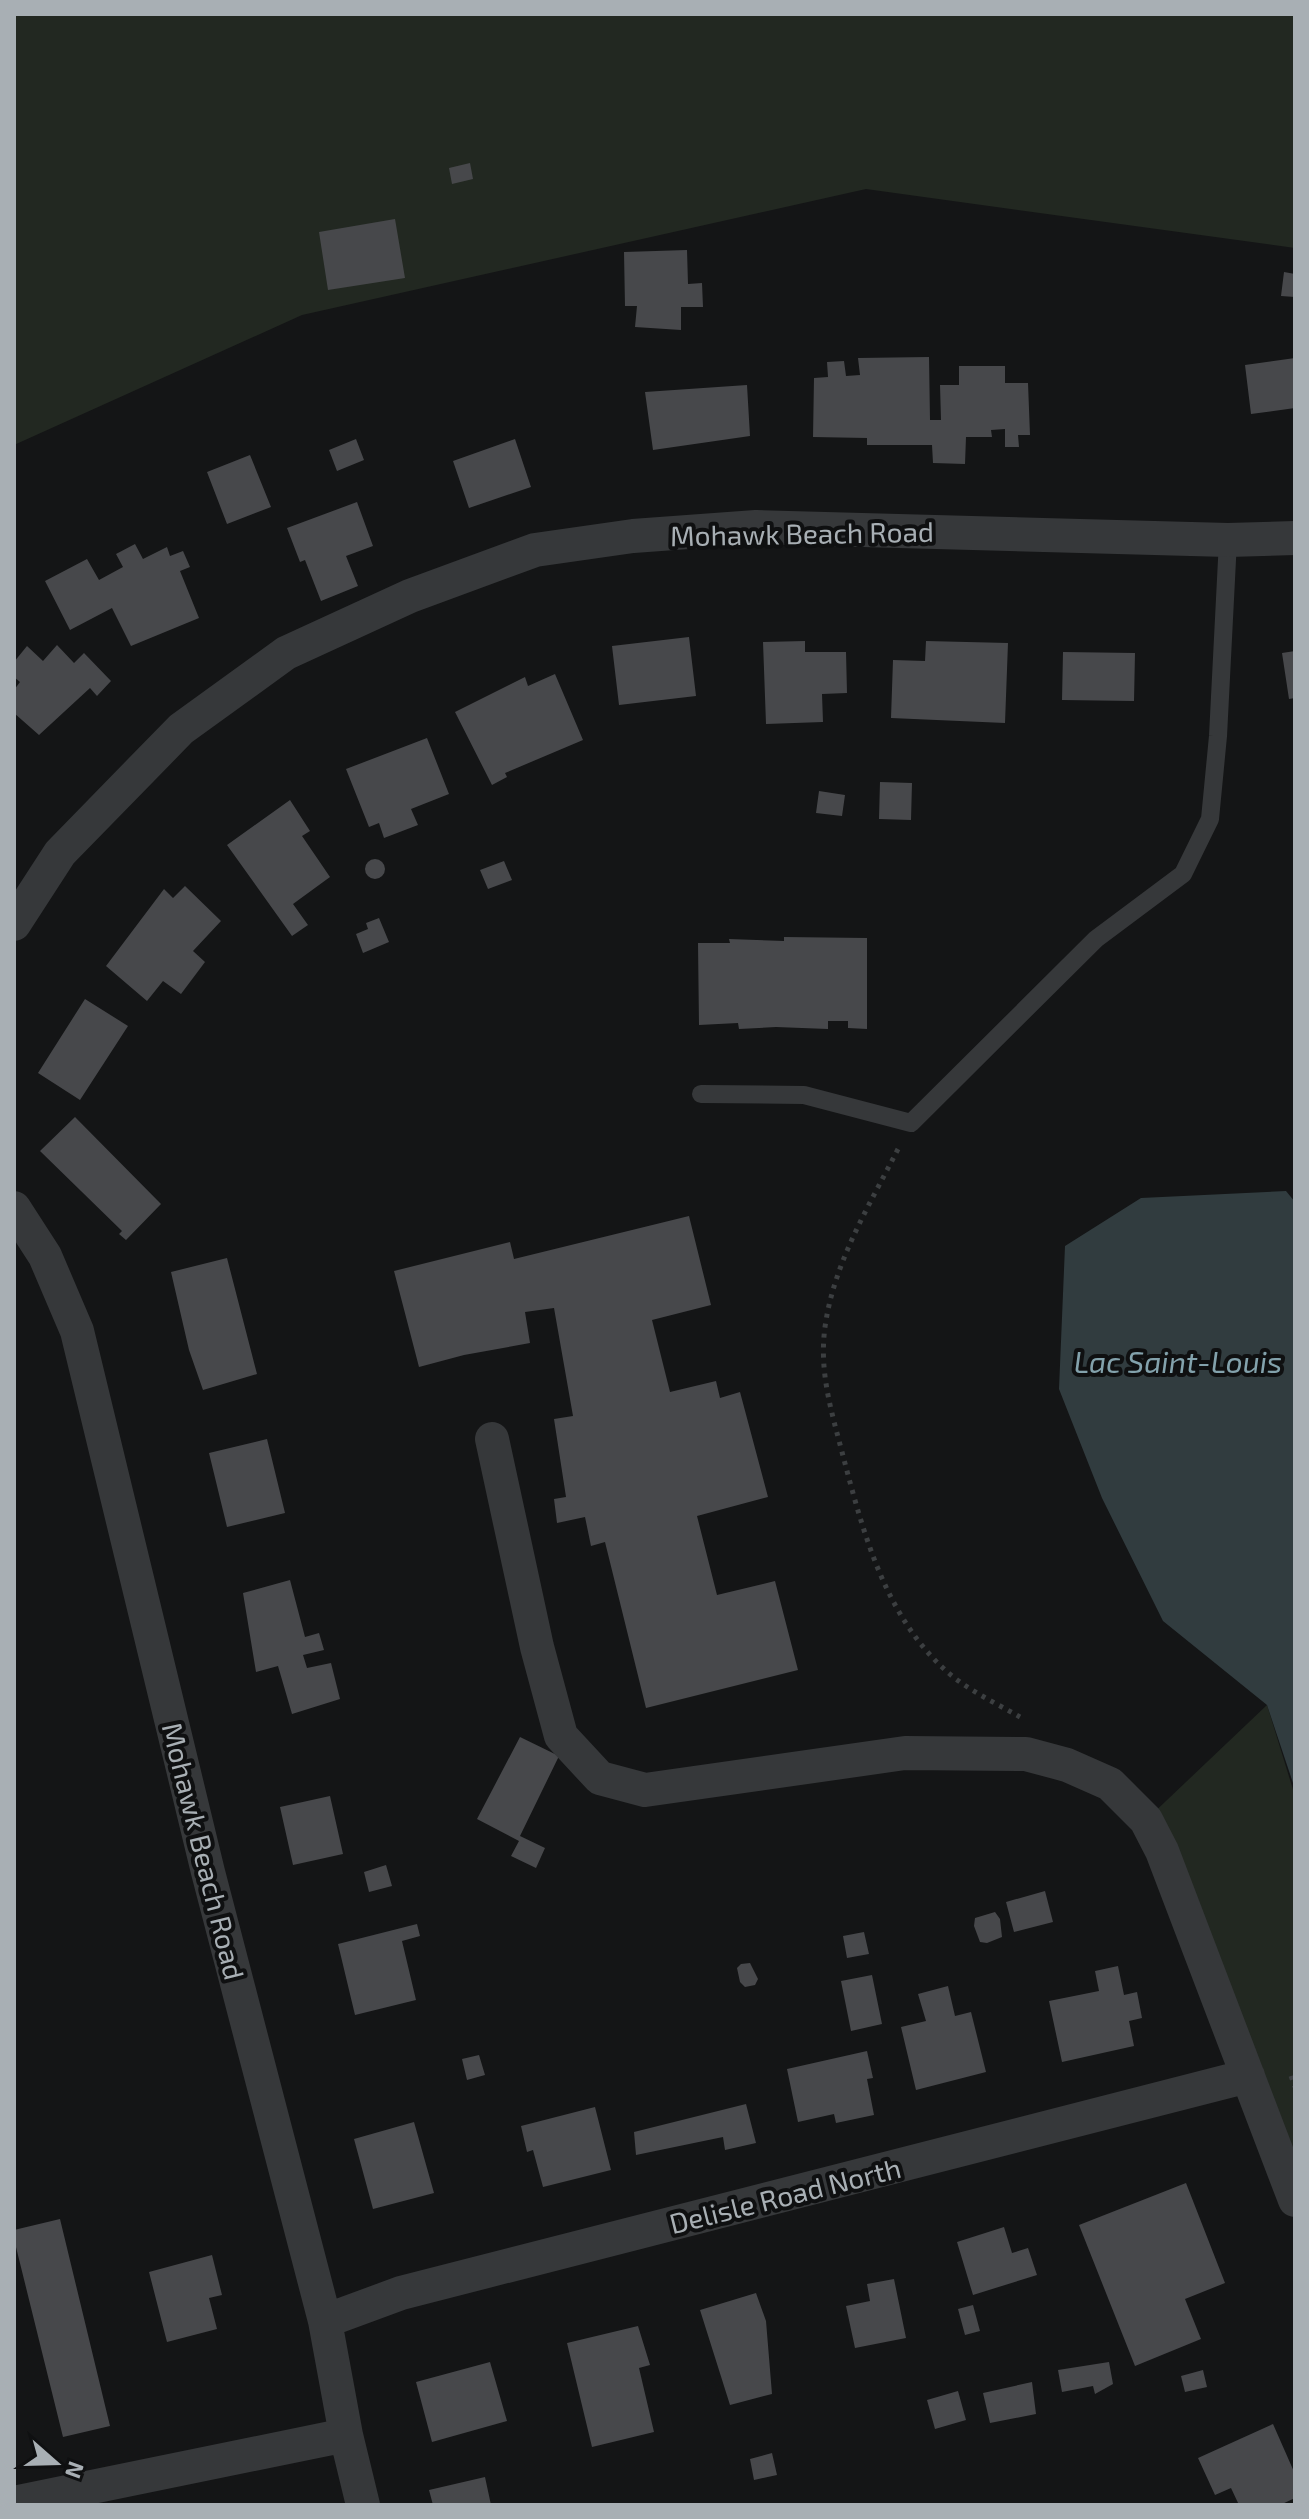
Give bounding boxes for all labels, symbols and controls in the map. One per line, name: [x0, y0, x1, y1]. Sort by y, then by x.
street label: Mohawk Beach Road: [670, 514, 934, 552]
water label: Lac Saint-Louis: [1074, 1343, 1282, 1379]
street label: Mohawk Beach Road: [156, 1719, 252, 1983]
street label: Delisle Road North: [666, 2150, 904, 2240]
north arrow: [16, 2423, 96, 2503]
text: N: [61, 2458, 91, 2482]

